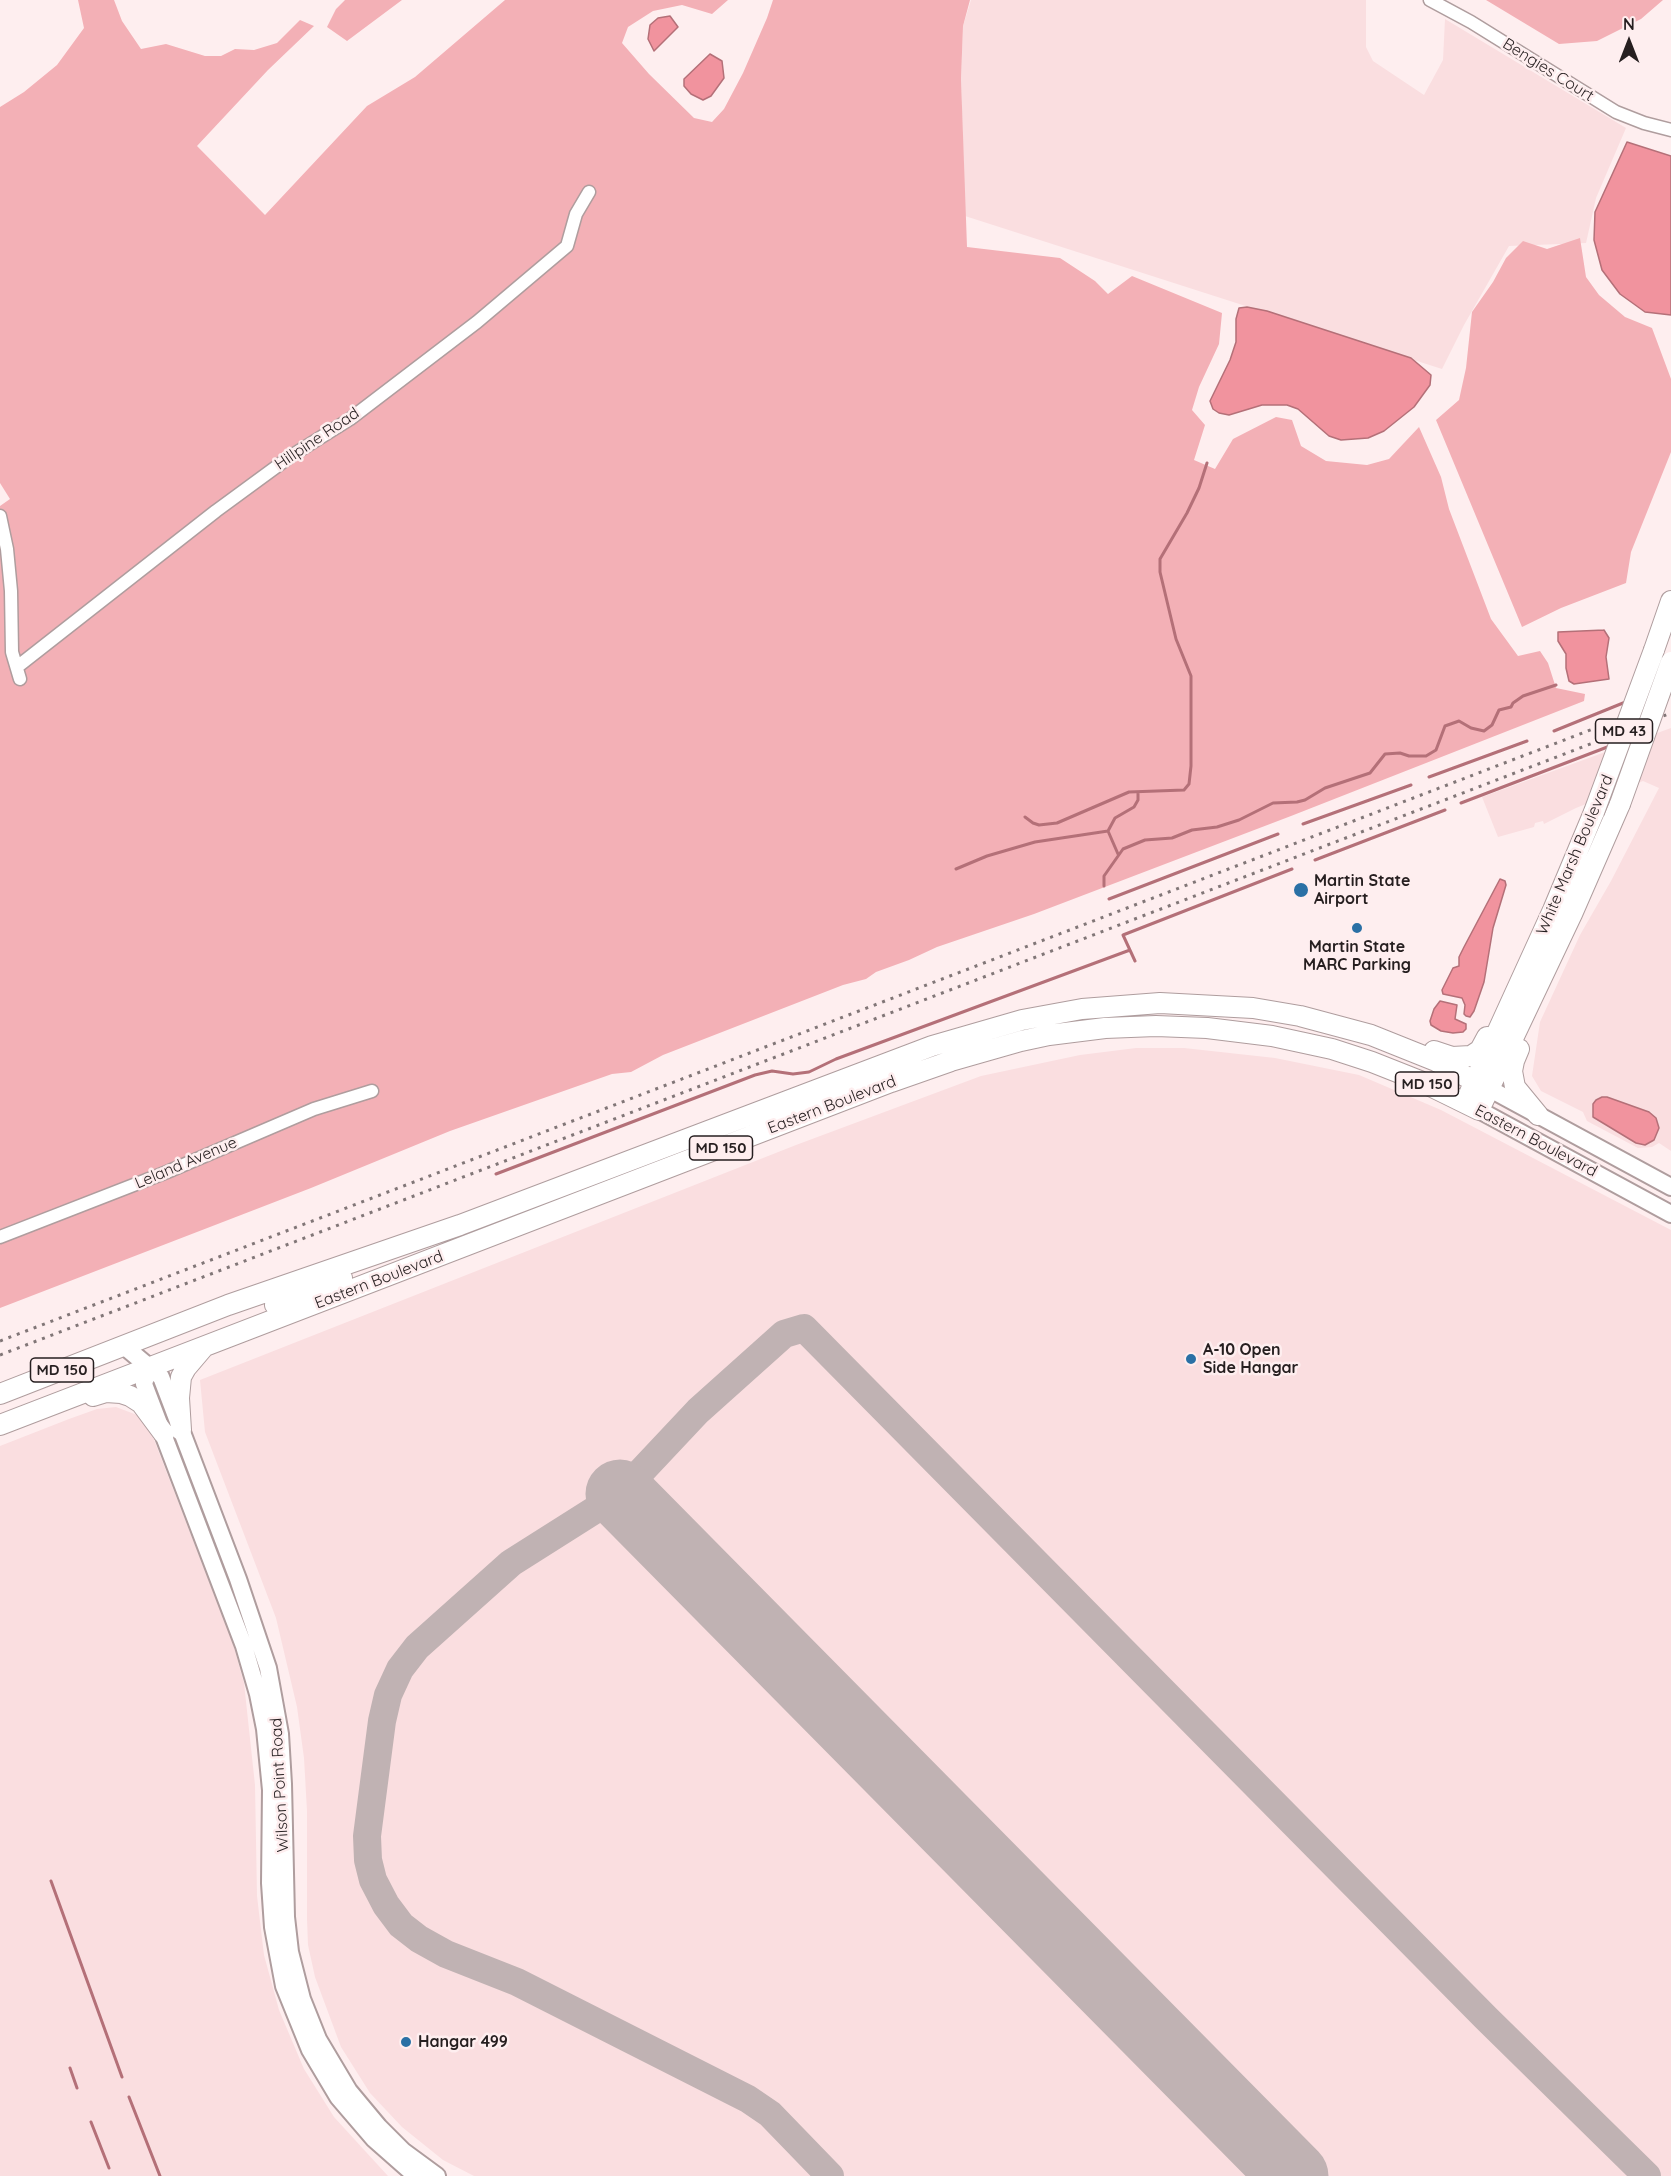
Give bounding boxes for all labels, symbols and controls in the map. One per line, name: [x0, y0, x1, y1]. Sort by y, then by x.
north arrow: [1599, 12, 1659, 72]
text: N: [1623, 14, 1635, 34]
street label: Bengies Court: [1499, 34, 1597, 106]
street label: Hillpine Road: [271, 404, 363, 474]
road number: MD 43: [1596, 719, 1652, 743]
street label: White Marsh Boulevard: [1533, 772, 1617, 938]
place label: Martin State Airport: [1314, 871, 1410, 909]
marker: Martin State Airport: [1292, 881, 1310, 899]
marker: Martin State MARC Parking: [1350, 921, 1364, 935]
place label: Martin State MARC Parking: [1303, 937, 1411, 975]
street label: Eastern Boulevard: [765, 1072, 899, 1138]
road number: MD 150: [1396, 1072, 1458, 1096]
street label: Eastern Boulevard: [1472, 1101, 1600, 1181]
street label: Leland Avenue: [132, 1133, 240, 1193]
road number: MD 150: [690, 1136, 752, 1160]
street label: Eastern Boulevard: [312, 1247, 446, 1313]
place label: A-10 Open Side Hangar: [1203, 1340, 1299, 1378]
marker: A-10 Open Side Hangar: [1184, 1352, 1198, 1366]
road number: MD 150: [31, 1358, 94, 1382]
street label: Wilson Point Road: [267, 1717, 293, 1853]
place label: Hangar 499: [418, 2032, 508, 2052]
marker: Hangar 499: [399, 2035, 413, 2049]

